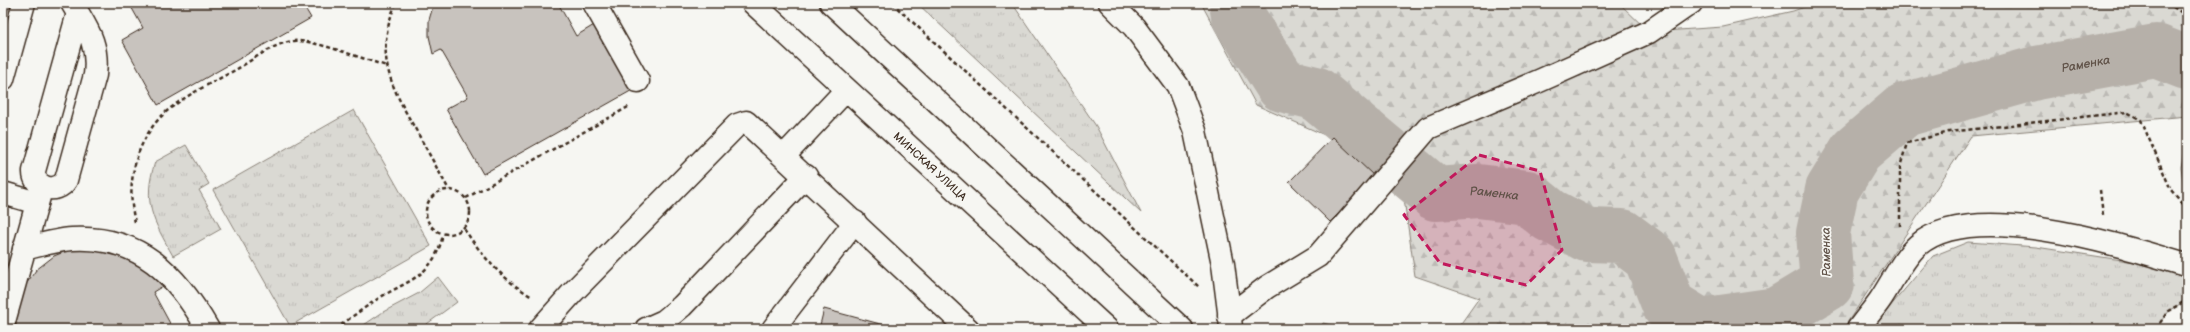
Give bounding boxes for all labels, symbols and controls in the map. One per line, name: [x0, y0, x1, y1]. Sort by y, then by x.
water label: Раменка: [2060, 53, 2111, 76]
street label: МИНСКАЯ УЛИЦА: [891, 130, 969, 204]
water label: Раменка: [1469, 184, 1520, 204]
water label: Раменка: [1819, 227, 1834, 277]

